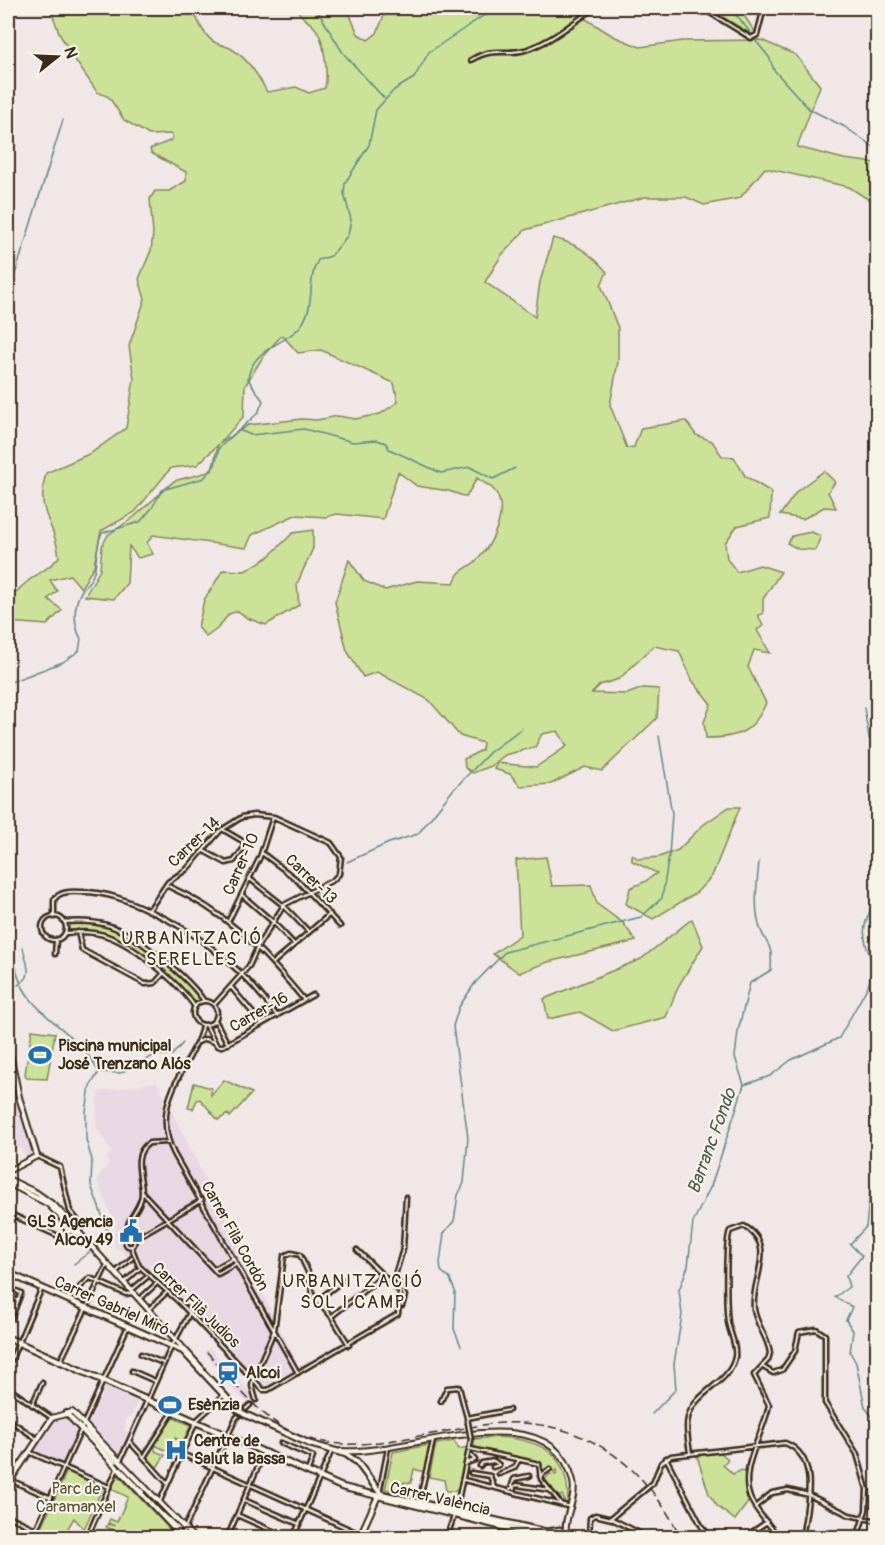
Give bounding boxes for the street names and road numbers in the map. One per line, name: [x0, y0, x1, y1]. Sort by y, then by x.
street label: Carrer-14: [164, 812, 224, 872]
street label: Carrer-10: [218, 830, 264, 898]
street label: Carrer-13: [281, 850, 341, 908]
street label: Carrer-16: [226, 987, 292, 1037]
street label: Carrer Filà Cordón: [197, 1178, 273, 1294]
street label: Carrer Filà Judios: [148, 1258, 244, 1352]
street label: Carrer Gabriel Miró: [51, 1272, 173, 1340]
street label: Carrer València: [388, 1478, 492, 1520]

